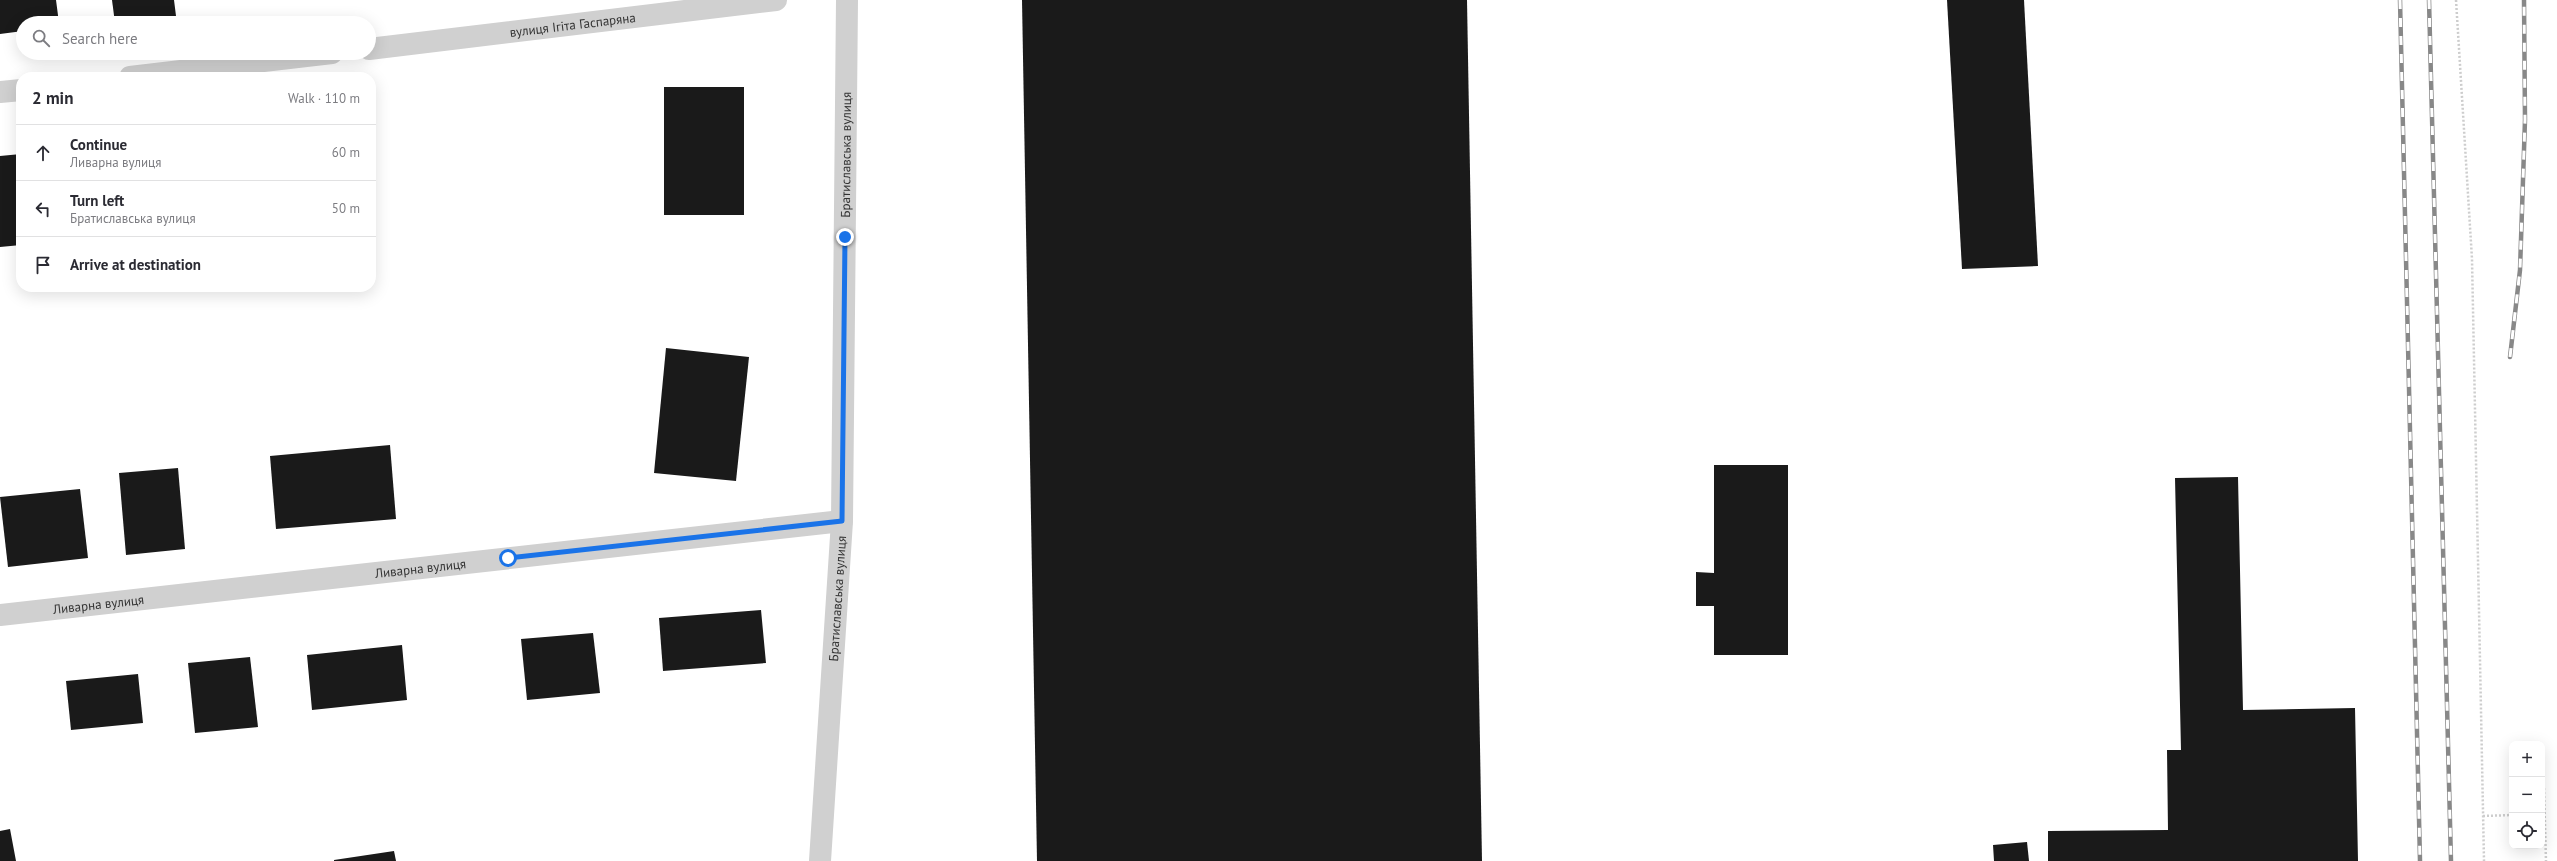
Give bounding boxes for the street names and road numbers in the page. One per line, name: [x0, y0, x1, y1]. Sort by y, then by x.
street label: вулиця Ігіта Гаспаряна: [509, 8, 637, 41]
street label: Братиславська вулиця: [836, 92, 855, 218]
street label: Братиславська вулиця: [824, 535, 850, 662]
street label: Ливарна вулиця: [373, 555, 467, 582]
street label: Ливарна вулиця: [51, 590, 145, 618]

